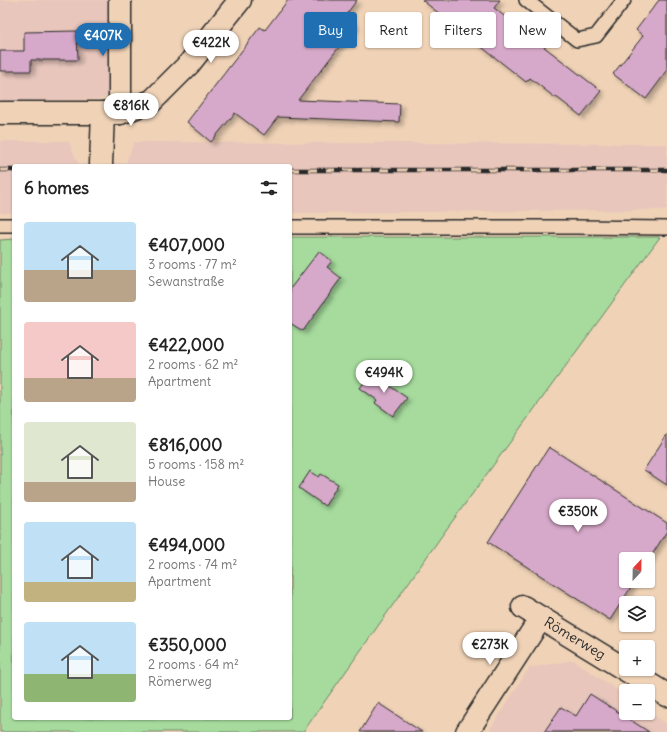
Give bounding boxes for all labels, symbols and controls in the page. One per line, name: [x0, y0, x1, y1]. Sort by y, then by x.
chip: Buy: [304, 12, 357, 48]
chip: Rent: [365, 12, 422, 48]
chip: Filters: [430, 12, 496, 48]
chip: New: [504, 12, 561, 48]
pin: €407K: [75, 23, 131, 57]
text: €407K: [84, 27, 122, 44]
pin: €422K: [183, 30, 239, 64]
text: €422K: [192, 34, 230, 51]
pin: €816K: [103, 93, 159, 127]
text: €816K: [113, 97, 149, 114]
text: 6 homes: [24, 177, 89, 199]
icon: filters: [258, 177, 280, 199]
text: €407,000: [148, 234, 225, 256]
icon: home: [56, 238, 104, 286]
text: 3 rooms · 77 m²: [148, 256, 237, 273]
text: Sewanstraße: [148, 273, 224, 290]
text: €422,000: [148, 334, 224, 356]
icon: home: [56, 338, 104, 386]
text: 2 rooms · 62 m²: [148, 356, 238, 373]
pin: €494K: [356, 360, 412, 394]
text: €494K: [365, 364, 403, 381]
text: Apartment: [148, 373, 211, 390]
text: €816,000: [148, 434, 222, 456]
icon: home: [56, 438, 104, 486]
text: 5 rooms · 158 m²: [148, 456, 244, 473]
text: House: [148, 473, 185, 490]
pin: €350K: [550, 499, 606, 533]
text: €350K: [558, 503, 598, 520]
text: €494,000: [148, 534, 225, 556]
icon: home: [56, 538, 104, 586]
north arrow: [619, 552, 655, 588]
map controls: [619, 552, 655, 720]
text: 2 rooms · 74 m²: [148, 556, 237, 573]
text: Apartment: [148, 573, 211, 590]
button: layers: [619, 596, 655, 632]
street label: Römerweg: [541, 613, 609, 663]
pin: €273K: [462, 632, 518, 666]
text: €350,000: [148, 634, 227, 656]
text: €273K: [471, 636, 509, 653]
icon: home: [56, 638, 104, 686]
button: +: [619, 640, 655, 676]
text: 2 rooms · 64 m²: [148, 656, 239, 673]
text: Römerweg: [148, 673, 212, 690]
button: −: [619, 684, 655, 720]

